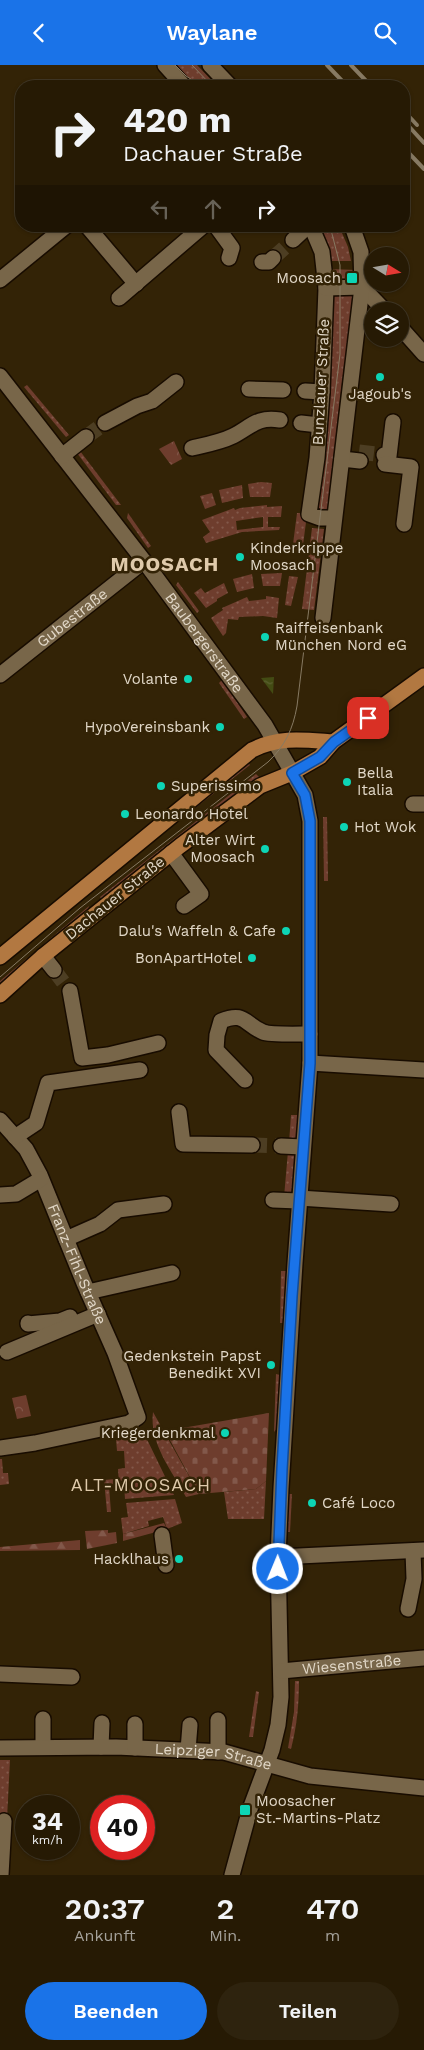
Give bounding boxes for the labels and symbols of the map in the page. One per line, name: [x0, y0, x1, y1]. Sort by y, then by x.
north arrow: [364, 247, 409, 293]
place label: Moosach: [276, 269, 341, 287]
marker: Moosach: [345, 271, 359, 285]
street label: Bunzlauer Straße: [309, 318, 333, 446]
marker: Jagoub's: [374, 371, 386, 383]
place label: Jagoub's: [348, 385, 412, 403]
place label: Kinderkrippe Moosach: [250, 539, 343, 574]
marker: Kinderkrippe Moosach: [234, 551, 246, 563]
district label: MOOSACH: [111, 552, 219, 576]
street label: Gubestraße: [33, 585, 111, 651]
street label: Baubergerstraße: [161, 589, 247, 697]
place label: Raiffeisenbank München Nord eG: [275, 619, 407, 654]
marker: Raiffeisenbank München Nord eG: [259, 631, 271, 643]
place label: Volante: [123, 670, 178, 688]
marker: Volante: [182, 673, 194, 685]
pin: [347, 697, 389, 739]
place label: HypoVereinsbank: [84, 718, 210, 736]
marker: HypoVereinsbank: [214, 721, 226, 733]
place label: Bella Italia: [357, 764, 394, 799]
marker: Bella Italia: [341, 776, 353, 788]
place label: Superissimo: [171, 777, 261, 795]
marker: Superissimo: [155, 780, 167, 792]
place label: Leonardo Hotel: [135, 805, 248, 823]
marker: Leonardo Hotel: [119, 808, 131, 820]
place label: Hot Wok: [354, 818, 417, 836]
marker: Hot Wok: [338, 821, 350, 833]
place label: Alter Wirt Moosach: [185, 831, 256, 866]
marker: Alter Wirt Moosach: [259, 843, 271, 855]
street label: Dachauer Straße: [62, 852, 168, 944]
place label: Dalu's Waffeln & Cafe: [118, 922, 276, 940]
marker: Dalu's Waffeln & Cafe: [280, 925, 292, 937]
place label: BonApartHotel: [135, 949, 242, 967]
marker: BonApartHotel: [246, 952, 258, 964]
street label: Franz-Fihl-Straße: [44, 1201, 110, 1327]
place label: Gedenkstein Papst Benedikt XVI: [123, 1347, 262, 1382]
marker: Gedenkstein Papst Benedikt XVI: [265, 1359, 277, 1371]
place label: Kriegerdenkmal: [101, 1424, 215, 1442]
marker: Kriegerdenkmal: [219, 1427, 231, 1439]
district label: ALT-MOOSACH: [71, 1474, 211, 1495]
place label: Café Loco: [322, 1494, 395, 1512]
marker: Café Loco: [306, 1497, 318, 1509]
position arrow: [251, 1542, 303, 1594]
place label: Hacklhaus: [93, 1550, 169, 1568]
marker: Hacklhaus: [173, 1553, 185, 1565]
street label: Wiesenstraße: [301, 1651, 402, 1678]
street label: Leipziger Straße: [154, 1740, 274, 1774]
place label: Moosacher St.-Martins-Platz: [256, 1792, 380, 1827]
speed limit sign: 40: [90, 1795, 155, 1860]
marker: Moosacher St.-Martins-Platz: [238, 1803, 252, 1817]

